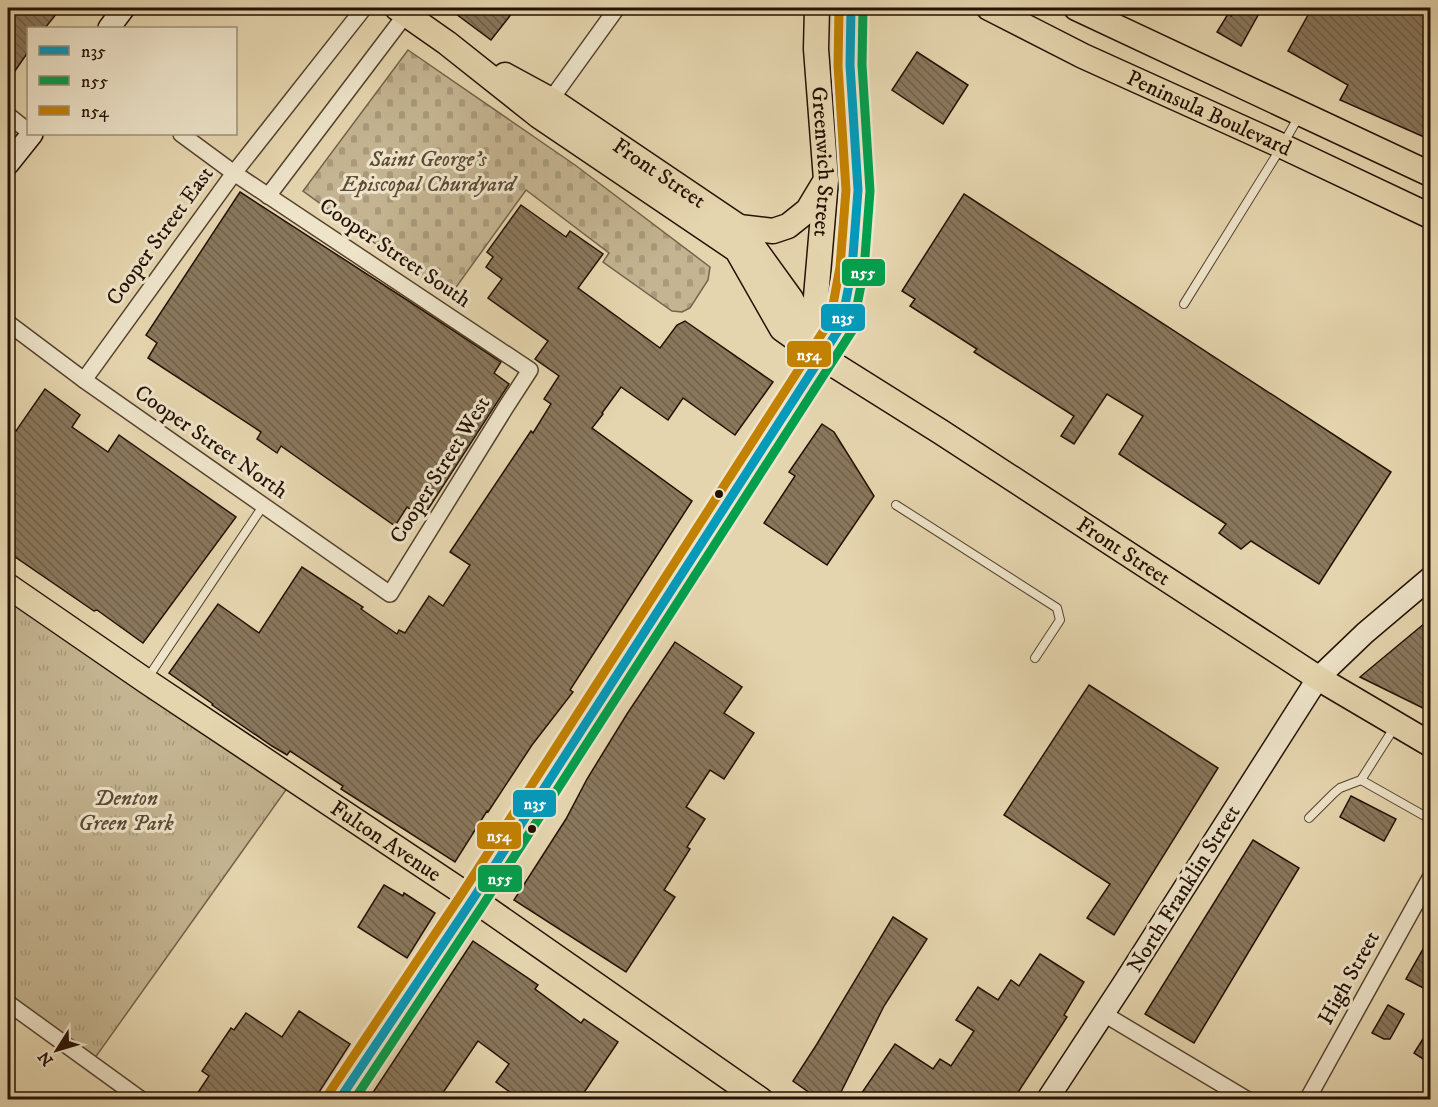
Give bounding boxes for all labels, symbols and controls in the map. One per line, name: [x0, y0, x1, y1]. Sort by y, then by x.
legend: [27, 27, 237, 135]
text: n35: [81, 41, 106, 63]
street label: Peninsula Boulevard: [1122, 64, 1296, 162]
text: n55: [81, 71, 108, 93]
street label: Greenwich Street: [805, 85, 840, 238]
text: n54: [81, 101, 109, 123]
street label: Front Street: [608, 132, 711, 214]
park label: Saint George's Episcopal Churdyard: [339, 146, 518, 198]
street label: Cooper Street East: [101, 161, 219, 311]
street label: Cooper Street South: [314, 192, 476, 314]
line badge: n55: [841, 258, 886, 287]
text: n55: [851, 263, 875, 283]
line badge: n35: [820, 303, 866, 332]
text: n35: [832, 308, 854, 328]
line badge: n54: [786, 340, 832, 368]
text: n54: [797, 345, 822, 365]
street label: Cooper Street North: [129, 379, 293, 505]
street label: Cooper Street West: [384, 391, 496, 549]
unlabelled marker: [713, 488, 725, 500]
street label: Front Street: [1072, 511, 1176, 592]
park label: Denton Green Park: [78, 785, 175, 837]
line badge: n35: [512, 789, 557, 818]
street label: Fulton Avenue: [325, 794, 447, 888]
text: n35: [524, 794, 546, 814]
street label: North Franklin Street: [1122, 800, 1246, 978]
line badge: n54: [476, 821, 522, 850]
unlabelled marker: [526, 823, 538, 835]
text: n54: [487, 826, 512, 846]
line badge: n55: [477, 864, 523, 893]
text: n55: [488, 869, 512, 889]
street label: High Street: [1312, 926, 1386, 1030]
north arrow: [27, 1020, 87, 1080]
text: N: [34, 1047, 58, 1070]

